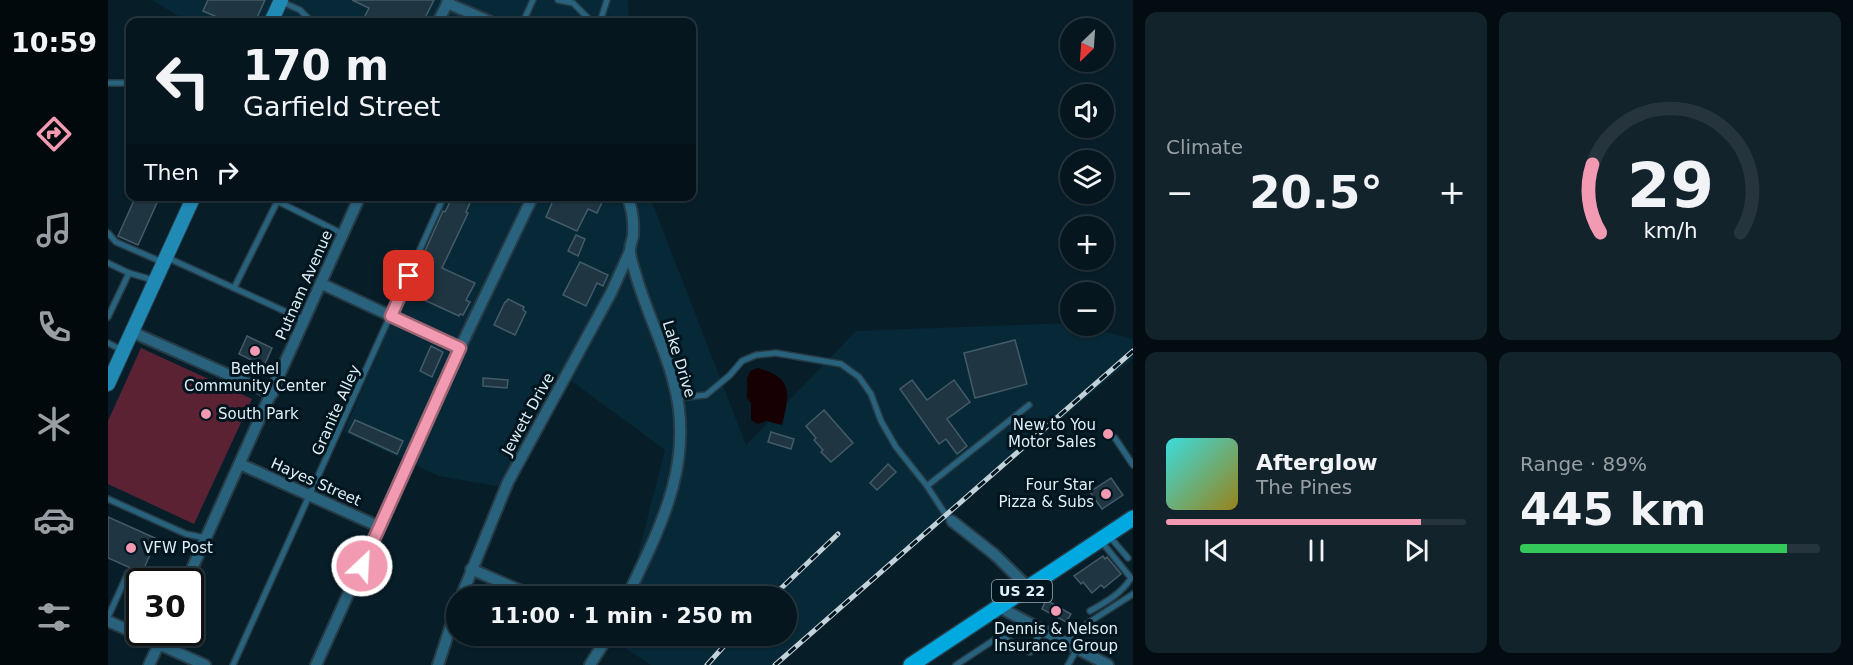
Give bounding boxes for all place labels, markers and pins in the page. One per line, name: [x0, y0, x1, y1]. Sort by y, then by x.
pin: [383, 250, 434, 301]
marker: Bethel Community Center: [248, 344, 262, 358]
place label: Bethel Community Center: [184, 360, 327, 395]
place label: South Park: [218, 405, 299, 423]
marker: South Park: [199, 407, 213, 421]
place label: New to You Motor Sales: [1008, 416, 1096, 451]
marker: New to You Motor Sales: [1101, 427, 1115, 441]
place label: Four Star Pizza & Subs: [999, 476, 1095, 511]
marker: Four Star Pizza & Subs: [1099, 487, 1113, 501]
place label: VFW Post: [143, 539, 213, 557]
marker: VFW Post: [124, 541, 138, 555]
marker: Dennis & Nelson Insurance Group: [1049, 604, 1063, 618]
place label: Dennis & Nelson Insurance Group: [994, 620, 1118, 655]

